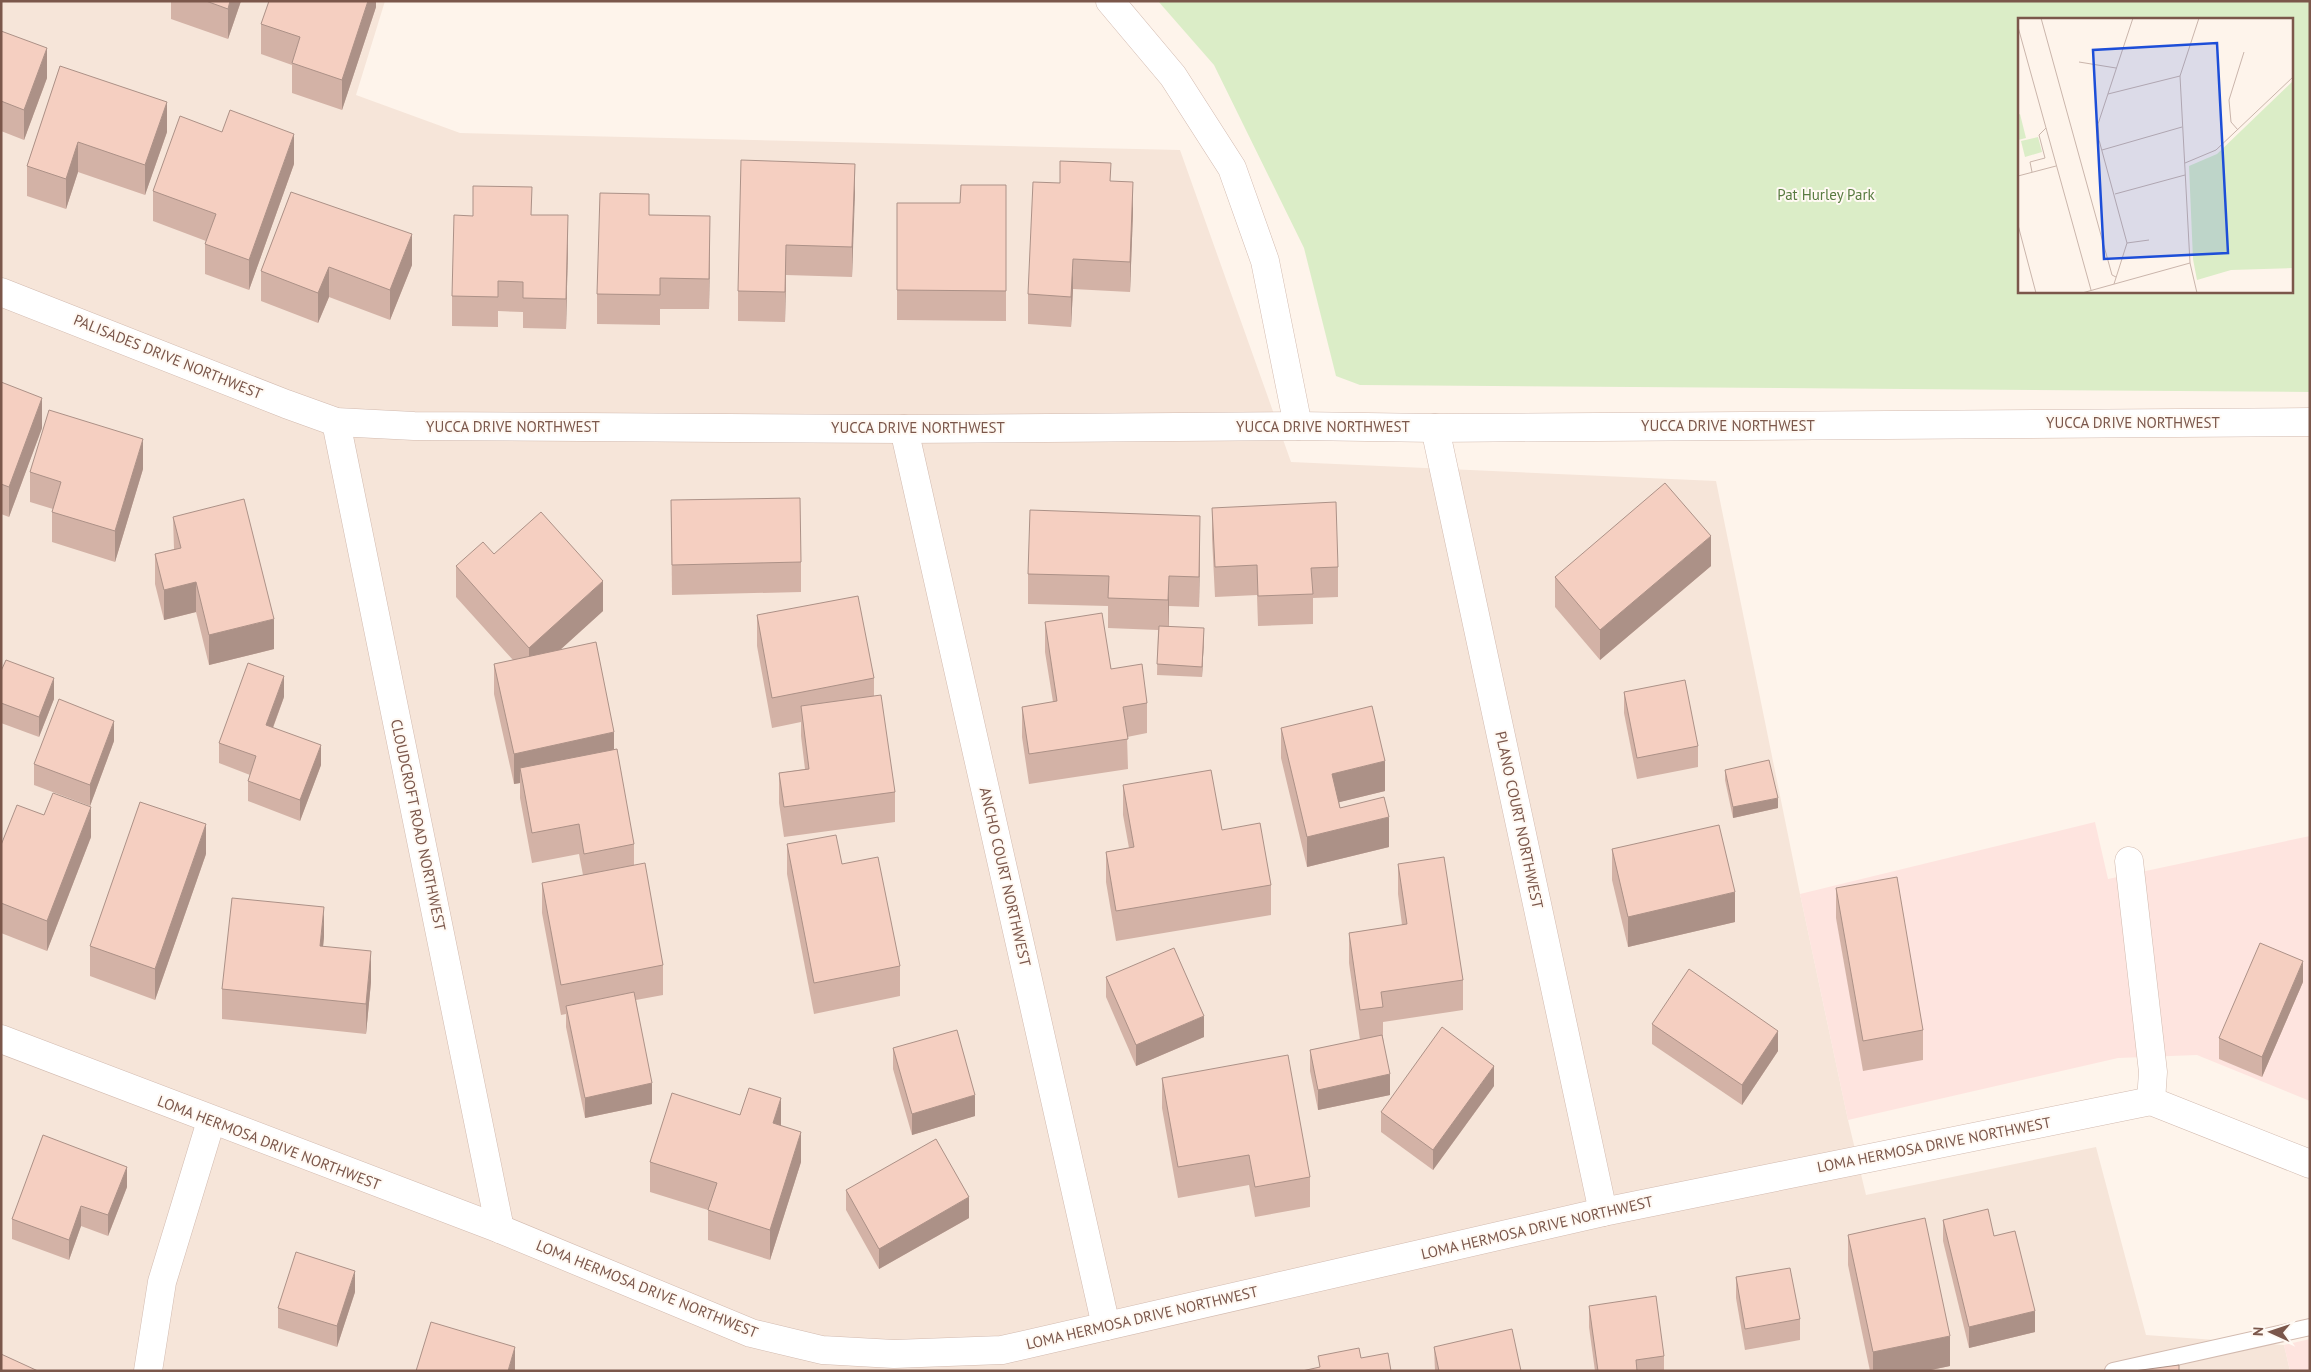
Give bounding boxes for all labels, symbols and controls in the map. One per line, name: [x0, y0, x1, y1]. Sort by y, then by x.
inset map: [2018, 18, 2294, 292]
park label: Pat Hurley Park: [1777, 185, 1875, 204]
street label: PALISADES DRIVE NORTHWEST: [71, 310, 266, 403]
street label: YUCCA DRIVE NORTHWEST: [2046, 413, 2221, 432]
street label: YUCCA DRIVE NORTHWEST: [1641, 416, 1816, 435]
street label: YUCCA DRIVE NORTHWEST: [426, 417, 601, 436]
street label: YUCCA DRIVE NORTHWEST: [1236, 417, 1411, 436]
street label: YUCCA DRIVE NORTHWEST: [831, 418, 1006, 437]
street label: CLOUDCROFT ROAD NORTHWEST: [387, 717, 450, 933]
street label: PLANO COURT NORTHWEST: [1491, 729, 1548, 911]
street label: ANCHO COURT NORTHWEST: [976, 785, 1036, 969]
street label: LOMA HERMOSA DRIVE NORTHWEST: [155, 1091, 384, 1194]
street label: LOMA HERMOSA DRIVE NORTHWEST: [1816, 1112, 2053, 1176]
street label: LOMA HERMOSA DRIVE NORTHWEST: [1419, 1191, 1655, 1263]
street label: LOMA HERMOSA DRIVE NORTHWEST: [534, 1235, 761, 1342]
street label: LOMA HERMOSA DRIVE NORTHWEST: [1024, 1281, 1260, 1353]
north arrow: [2246, 1307, 2296, 1357]
text: N: [2249, 1326, 2267, 1336]

